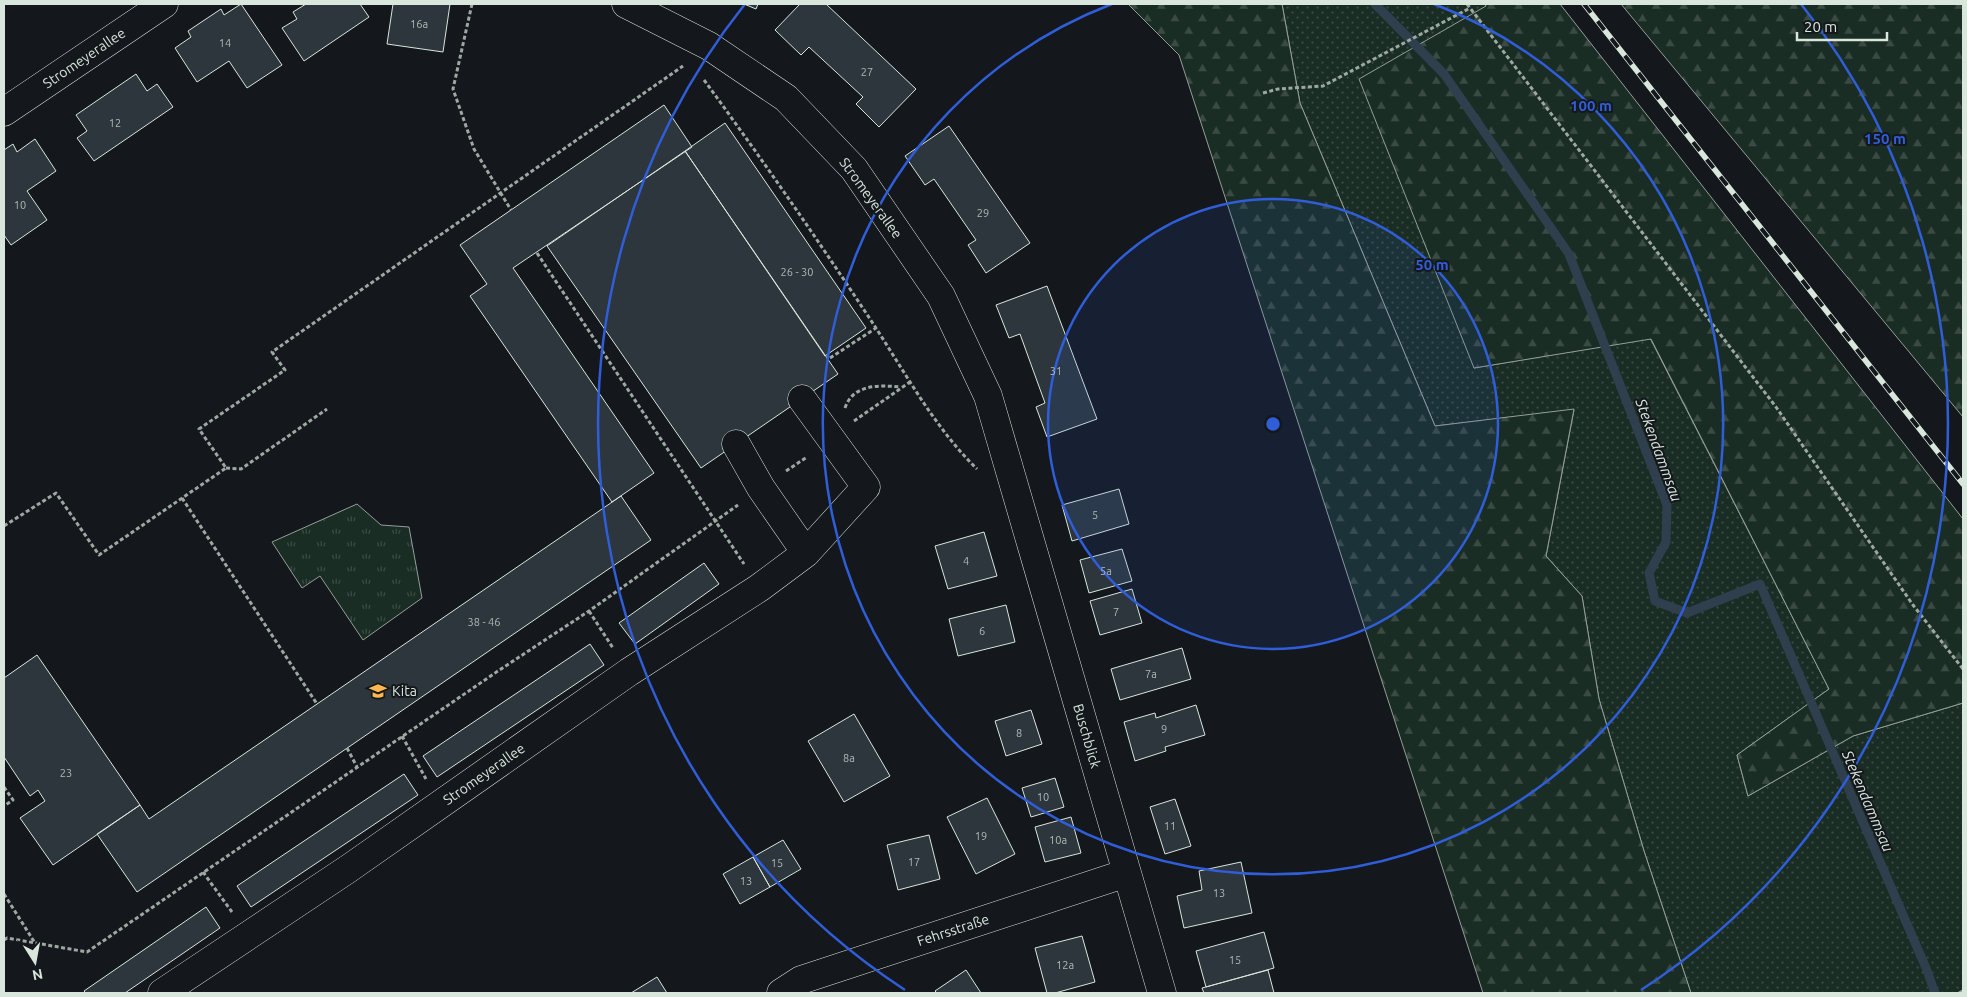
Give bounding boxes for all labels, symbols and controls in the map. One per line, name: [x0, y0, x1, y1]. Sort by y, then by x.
scale bar: [1797, 10, 1887, 42]
house number: 16a: [410, 18, 428, 30]
text: 20 m: [1804, 18, 1837, 35]
street label: Stromeyerallee: [40, 25, 128, 91]
house number: 14: [219, 37, 231, 49]
house number: 27: [861, 66, 873, 78]
text: 100 m: [1570, 97, 1612, 114]
house number: 12: [109, 117, 121, 129]
text: 150 m: [1864, 130, 1906, 147]
street label: Stromeyerallee: [836, 155, 906, 241]
house number: 10: [14, 199, 26, 211]
house number: 29: [977, 207, 989, 219]
text: 50 m: [1415, 256, 1449, 273]
house number: 26 - 30: [780, 266, 814, 278]
house number: 31: [1050, 365, 1062, 377]
water label: Stekendammsau: [1632, 395, 1685, 504]
centre of rings: [1264, 415, 1282, 433]
house number: 5: [1092, 509, 1098, 521]
house number: 4: [963, 555, 969, 567]
house number: 5a: [1100, 565, 1112, 577]
house number: 7: [1113, 606, 1119, 618]
house number: 38 - 46: [467, 616, 501, 628]
house number: 6: [979, 625, 985, 637]
house number: 7a: [1145, 668, 1157, 680]
school or university icon: Kita: [368, 681, 388, 701]
place label: Kita: [392, 683, 417, 699]
street label: Buschblick: [1070, 702, 1104, 770]
house number: 9: [1161, 723, 1167, 735]
house number: 8: [1016, 727, 1022, 739]
street label: Stromeyerallee: [440, 740, 528, 808]
water label: Stekendammsau: [1839, 747, 1897, 854]
house number: 8a: [843, 752, 855, 764]
house number: 23: [60, 767, 72, 779]
house number: 10: [1037, 791, 1049, 803]
house number: 11: [1164, 820, 1176, 832]
house number: 19: [975, 830, 987, 842]
house number: 10a: [1049, 834, 1067, 846]
house number: 17: [908, 856, 920, 868]
house number: 15: [771, 857, 783, 869]
house number: 13: [740, 875, 752, 887]
house number: 13: [1213, 887, 1225, 899]
street label: Fehrsstraße: [915, 911, 991, 949]
north arrow: [10, 937, 60, 987]
house number: 15: [1229, 954, 1241, 966]
house number: 12a: [1056, 959, 1074, 971]
text: N: [31, 966, 44, 984]

